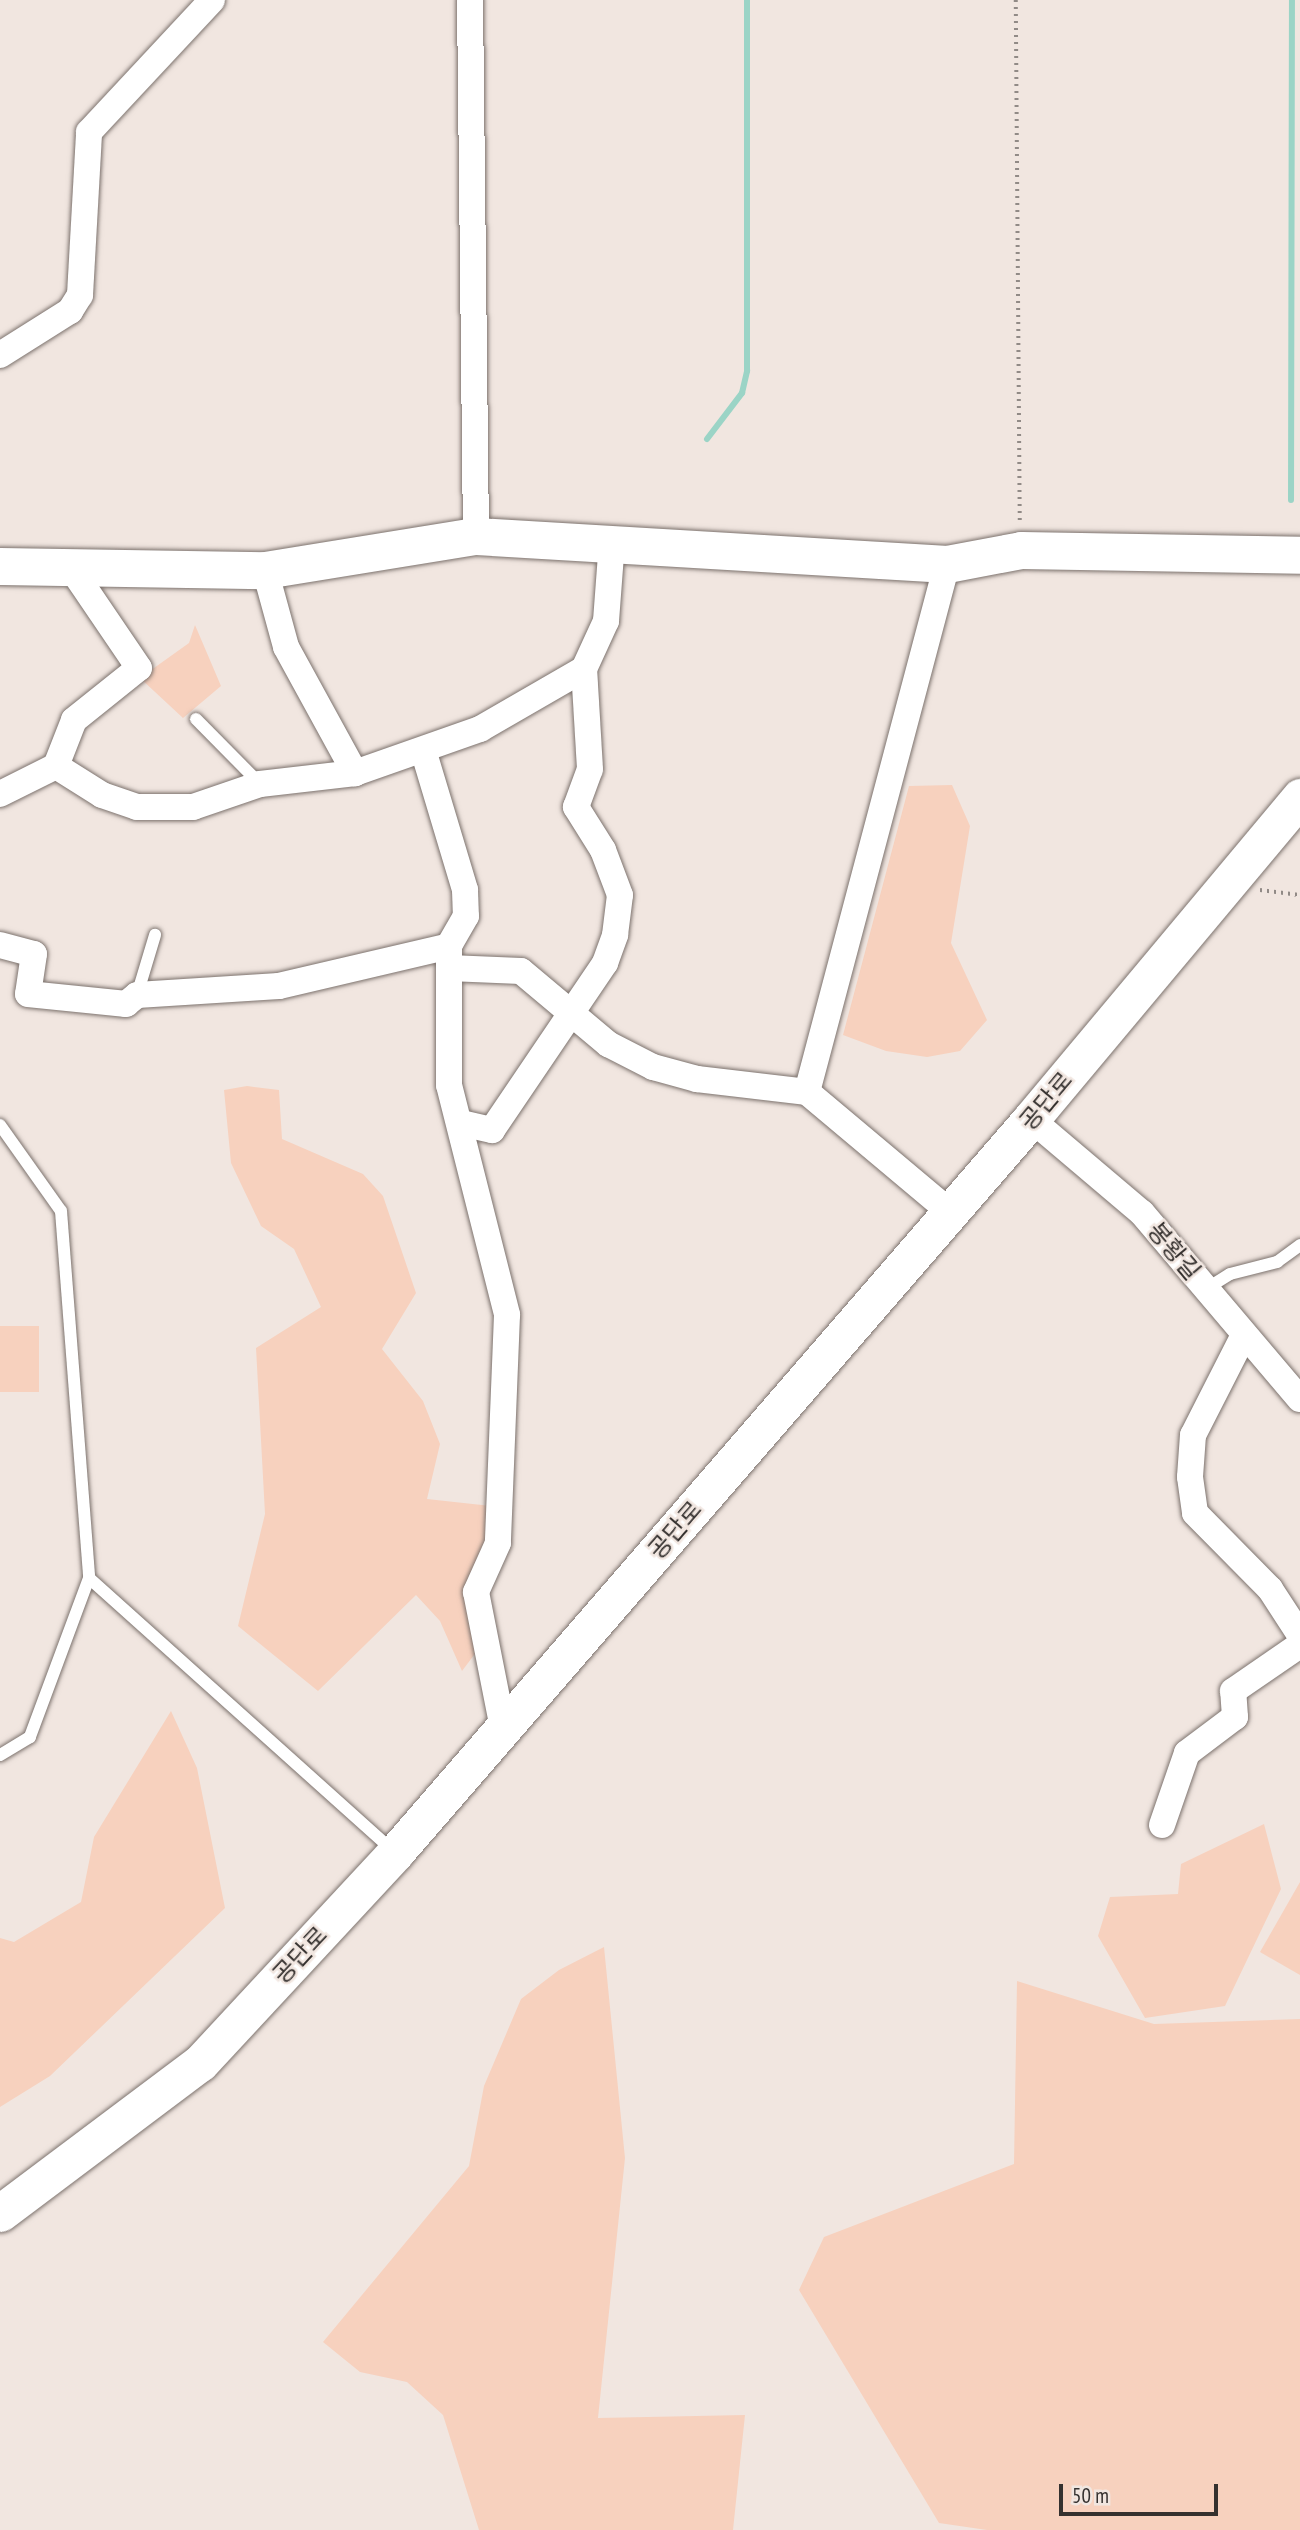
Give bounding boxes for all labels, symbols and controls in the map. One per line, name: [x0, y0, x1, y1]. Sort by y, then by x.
street label: 공단로: [1014, 1066, 1078, 1136]
street label: 봉황길: [1142, 1216, 1206, 1286]
street label: 공단로: [642, 1496, 708, 1564]
street label: 공단로: [267, 1921, 333, 1989]
scale bar: [1062, 2470, 1221, 2514]
text: 50 m: [1072, 2482, 1109, 2509]

